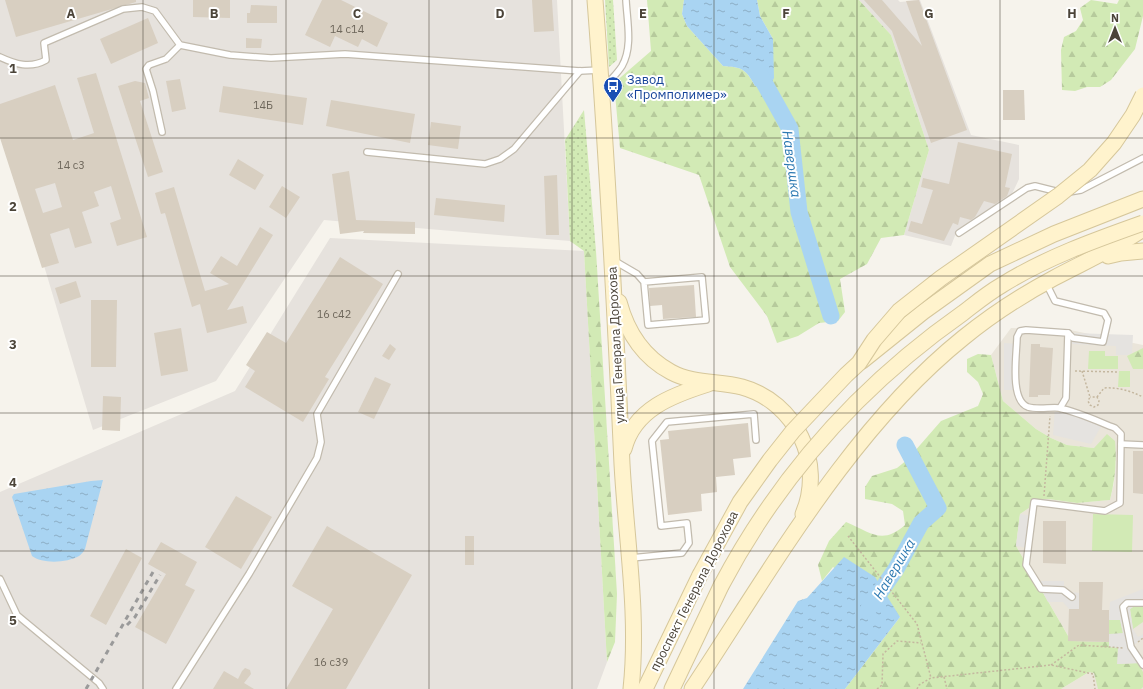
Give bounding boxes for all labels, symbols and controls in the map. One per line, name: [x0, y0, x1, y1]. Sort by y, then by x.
text: A: [67, 5, 76, 22]
text: B: [210, 5, 219, 22]
text: C: [353, 5, 362, 22]
text: D: [495, 5, 505, 22]
text: E: [639, 5, 647, 22]
text: F: [782, 5, 790, 22]
text: G: [924, 5, 934, 22]
text: H: [1067, 5, 1077, 22]
north arrow: [1095, 8, 1135, 48]
text: N: [1111, 11, 1119, 25]
house number: 14 с14: [330, 22, 365, 36]
text: 1: [9, 60, 17, 77]
place label: Завод «Промполимер»: [627, 71, 727, 103]
bus stop icon: Завод «Промполимер»: [602, 75, 624, 103]
house number: 14Б: [253, 98, 273, 112]
water label: Навершка: [778, 129, 806, 199]
house number: 14 с3: [57, 158, 85, 172]
text: 2: [9, 198, 17, 215]
street label: улица Генерала Дорохова: [603, 266, 629, 424]
house number: 16 с42: [317, 307, 351, 321]
text: 3: [9, 336, 17, 353]
text: 4: [9, 474, 17, 491]
street label: проспект Генерала Дорохова: [646, 508, 742, 674]
water label: Навершка: [869, 536, 919, 602]
text: 5: [9, 612, 17, 629]
house number: 16 с39: [314, 655, 348, 669]

